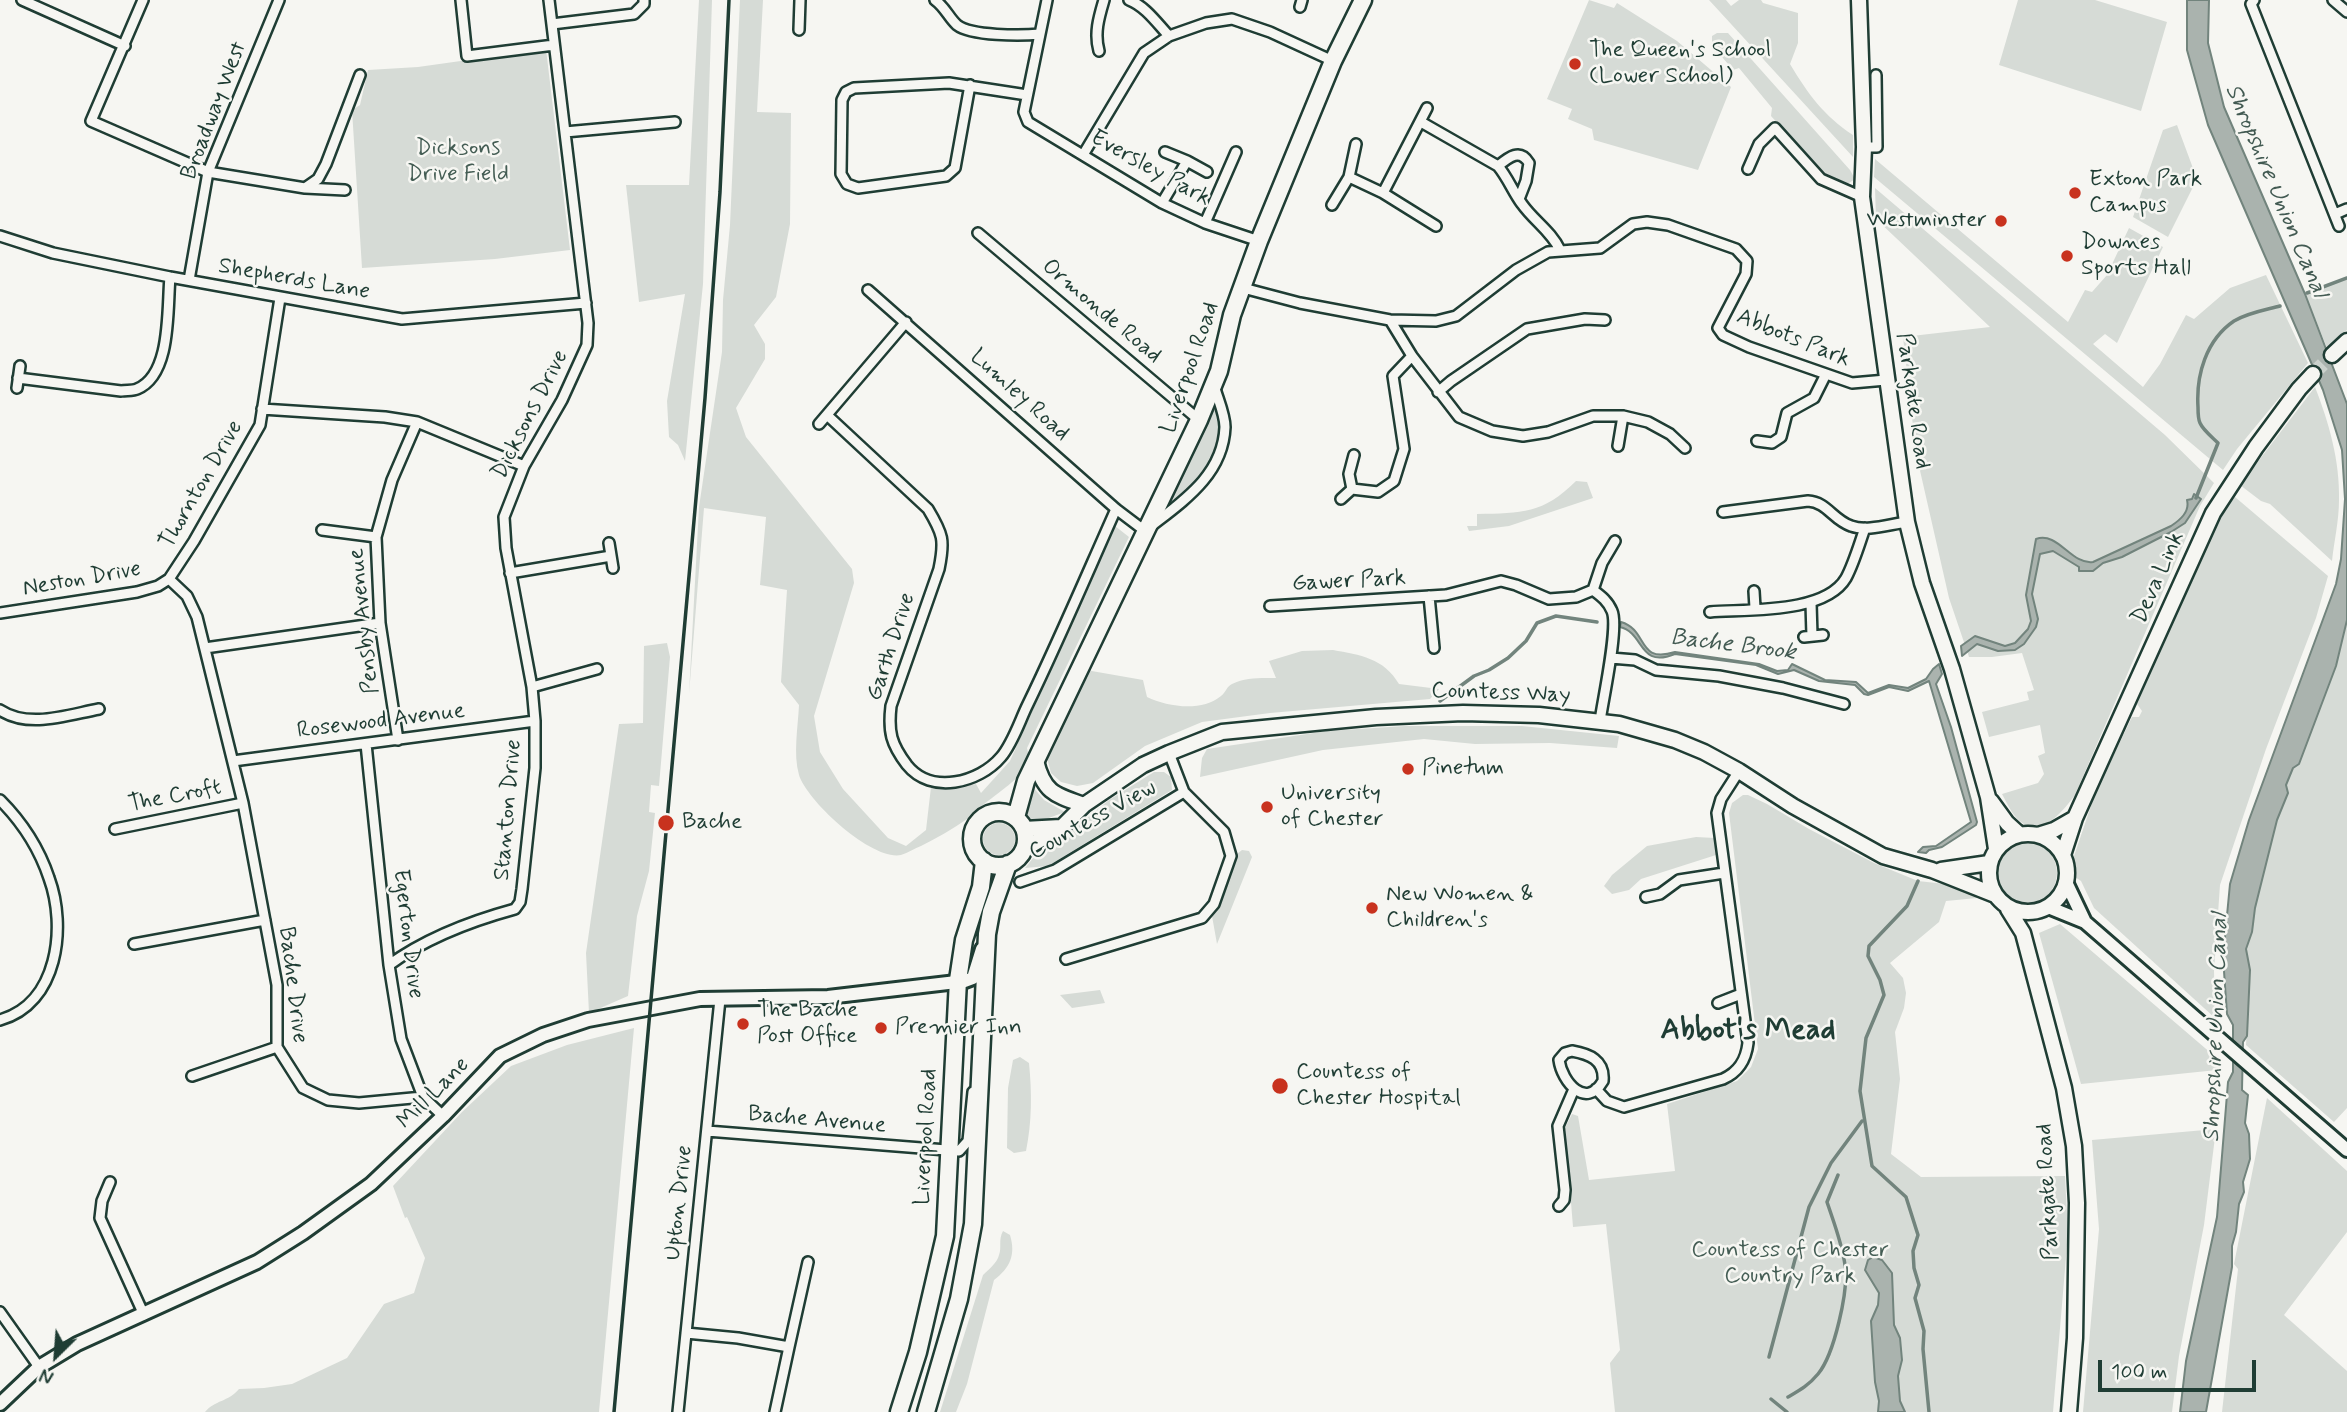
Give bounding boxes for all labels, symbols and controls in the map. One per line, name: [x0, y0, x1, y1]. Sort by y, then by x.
place label: The Queen's School (Lower School): [1589, 37, 1771, 91]
street label: Broadway West: [176, 38, 254, 184]
marker: The Queen's School (Lower School): [1567, 56, 1583, 72]
water label: Shropshire Union Canal: [2217, 80, 2333, 302]
street label: Eversley Park: [1085, 125, 1215, 213]
park label: Dicksons Drive Field: [407, 135, 509, 189]
place label: Exton Park Campus: [2089, 166, 2202, 220]
marker: Exton Park Campus: [2067, 185, 2083, 201]
place label: Westminster: [1867, 207, 1987, 235]
marker: Westminster: [1993, 213, 2009, 229]
place label: Downes Sports Hall: [2081, 229, 2191, 283]
marker: Downes Sports Hall: [2059, 248, 2075, 264]
street label: Shepherds Lane: [216, 253, 372, 307]
street label: Ormonde Road: [1035, 254, 1167, 370]
street label: Liverpool Road: [1156, 299, 1226, 437]
street label: Abbots Park: [1732, 304, 1854, 374]
street label: Parkgate Road: [1889, 331, 1935, 471]
street label: Lumley Road: [963, 344, 1075, 448]
street label: Dicksons Drive: [487, 346, 575, 484]
street label: Thornton Drive: [154, 416, 250, 554]
street label: Deva Link: [2126, 527, 2192, 629]
street label: Pensby Avenue: [344, 547, 386, 695]
street label: Neston Drive: [21, 556, 143, 604]
street label: Gawer Park: [1291, 565, 1407, 599]
street label: Garth Drive: [862, 590, 922, 704]
water label: Bache Brook: [1669, 624, 1797, 668]
street label: Countess Way: [1431, 678, 1571, 710]
street label: Rosewood Avenue: [295, 698, 467, 746]
street label: Stanton Drive: [489, 738, 529, 882]
place label: Pinetum: [1422, 755, 1504, 783]
marker: Pinetum: [1400, 761, 1416, 777]
street label: The Croft: [126, 774, 224, 820]
street label: Countess View: [1025, 775, 1161, 867]
place label: University of Chester: [1281, 780, 1383, 834]
marker: University of Chester: [1259, 799, 1275, 815]
place label: Bache: [682, 809, 742, 837]
marker: Bache: [656, 813, 676, 833]
street label: Egerton Drive: [385, 868, 429, 1000]
place label: New Women & Children's: [1386, 881, 1534, 935]
marker: New Women & Children's: [1364, 900, 1380, 916]
water label: Shropshire Union Canal: [2199, 913, 2235, 1143]
street label: Bache Drive: [271, 925, 313, 1045]
place label: The Bache Post Office: [757, 997, 858, 1051]
place label: Premier Inn: [895, 1014, 1022, 1042]
district label: Abbot's Mead: [1660, 1014, 1836, 1050]
marker: The Bache Post Office: [735, 1016, 751, 1032]
marker: Premier Inn: [873, 1020, 889, 1036]
street label: Mill Lane: [392, 1052, 476, 1136]
place label: Countess of Chester Hospital: [1296, 1059, 1461, 1113]
street label: Liverpool Road: [910, 1068, 944, 1206]
marker: Countess of Chester Hospital: [1270, 1076, 1290, 1096]
street label: Bache Avenue: [747, 1101, 887, 1141]
street label: Parkgate Road: [2032, 1123, 2066, 1261]
street label: Upton Drive: [660, 1144, 700, 1262]
park label: Countess of Chester Country Park: [1691, 1237, 1889, 1291]
north arrow: [21, 1321, 91, 1391]
scale bar: [2102, 1346, 2260, 1390]
text: 100 m: [2111, 1358, 2167, 1386]
text: N: [36, 1361, 58, 1389]

